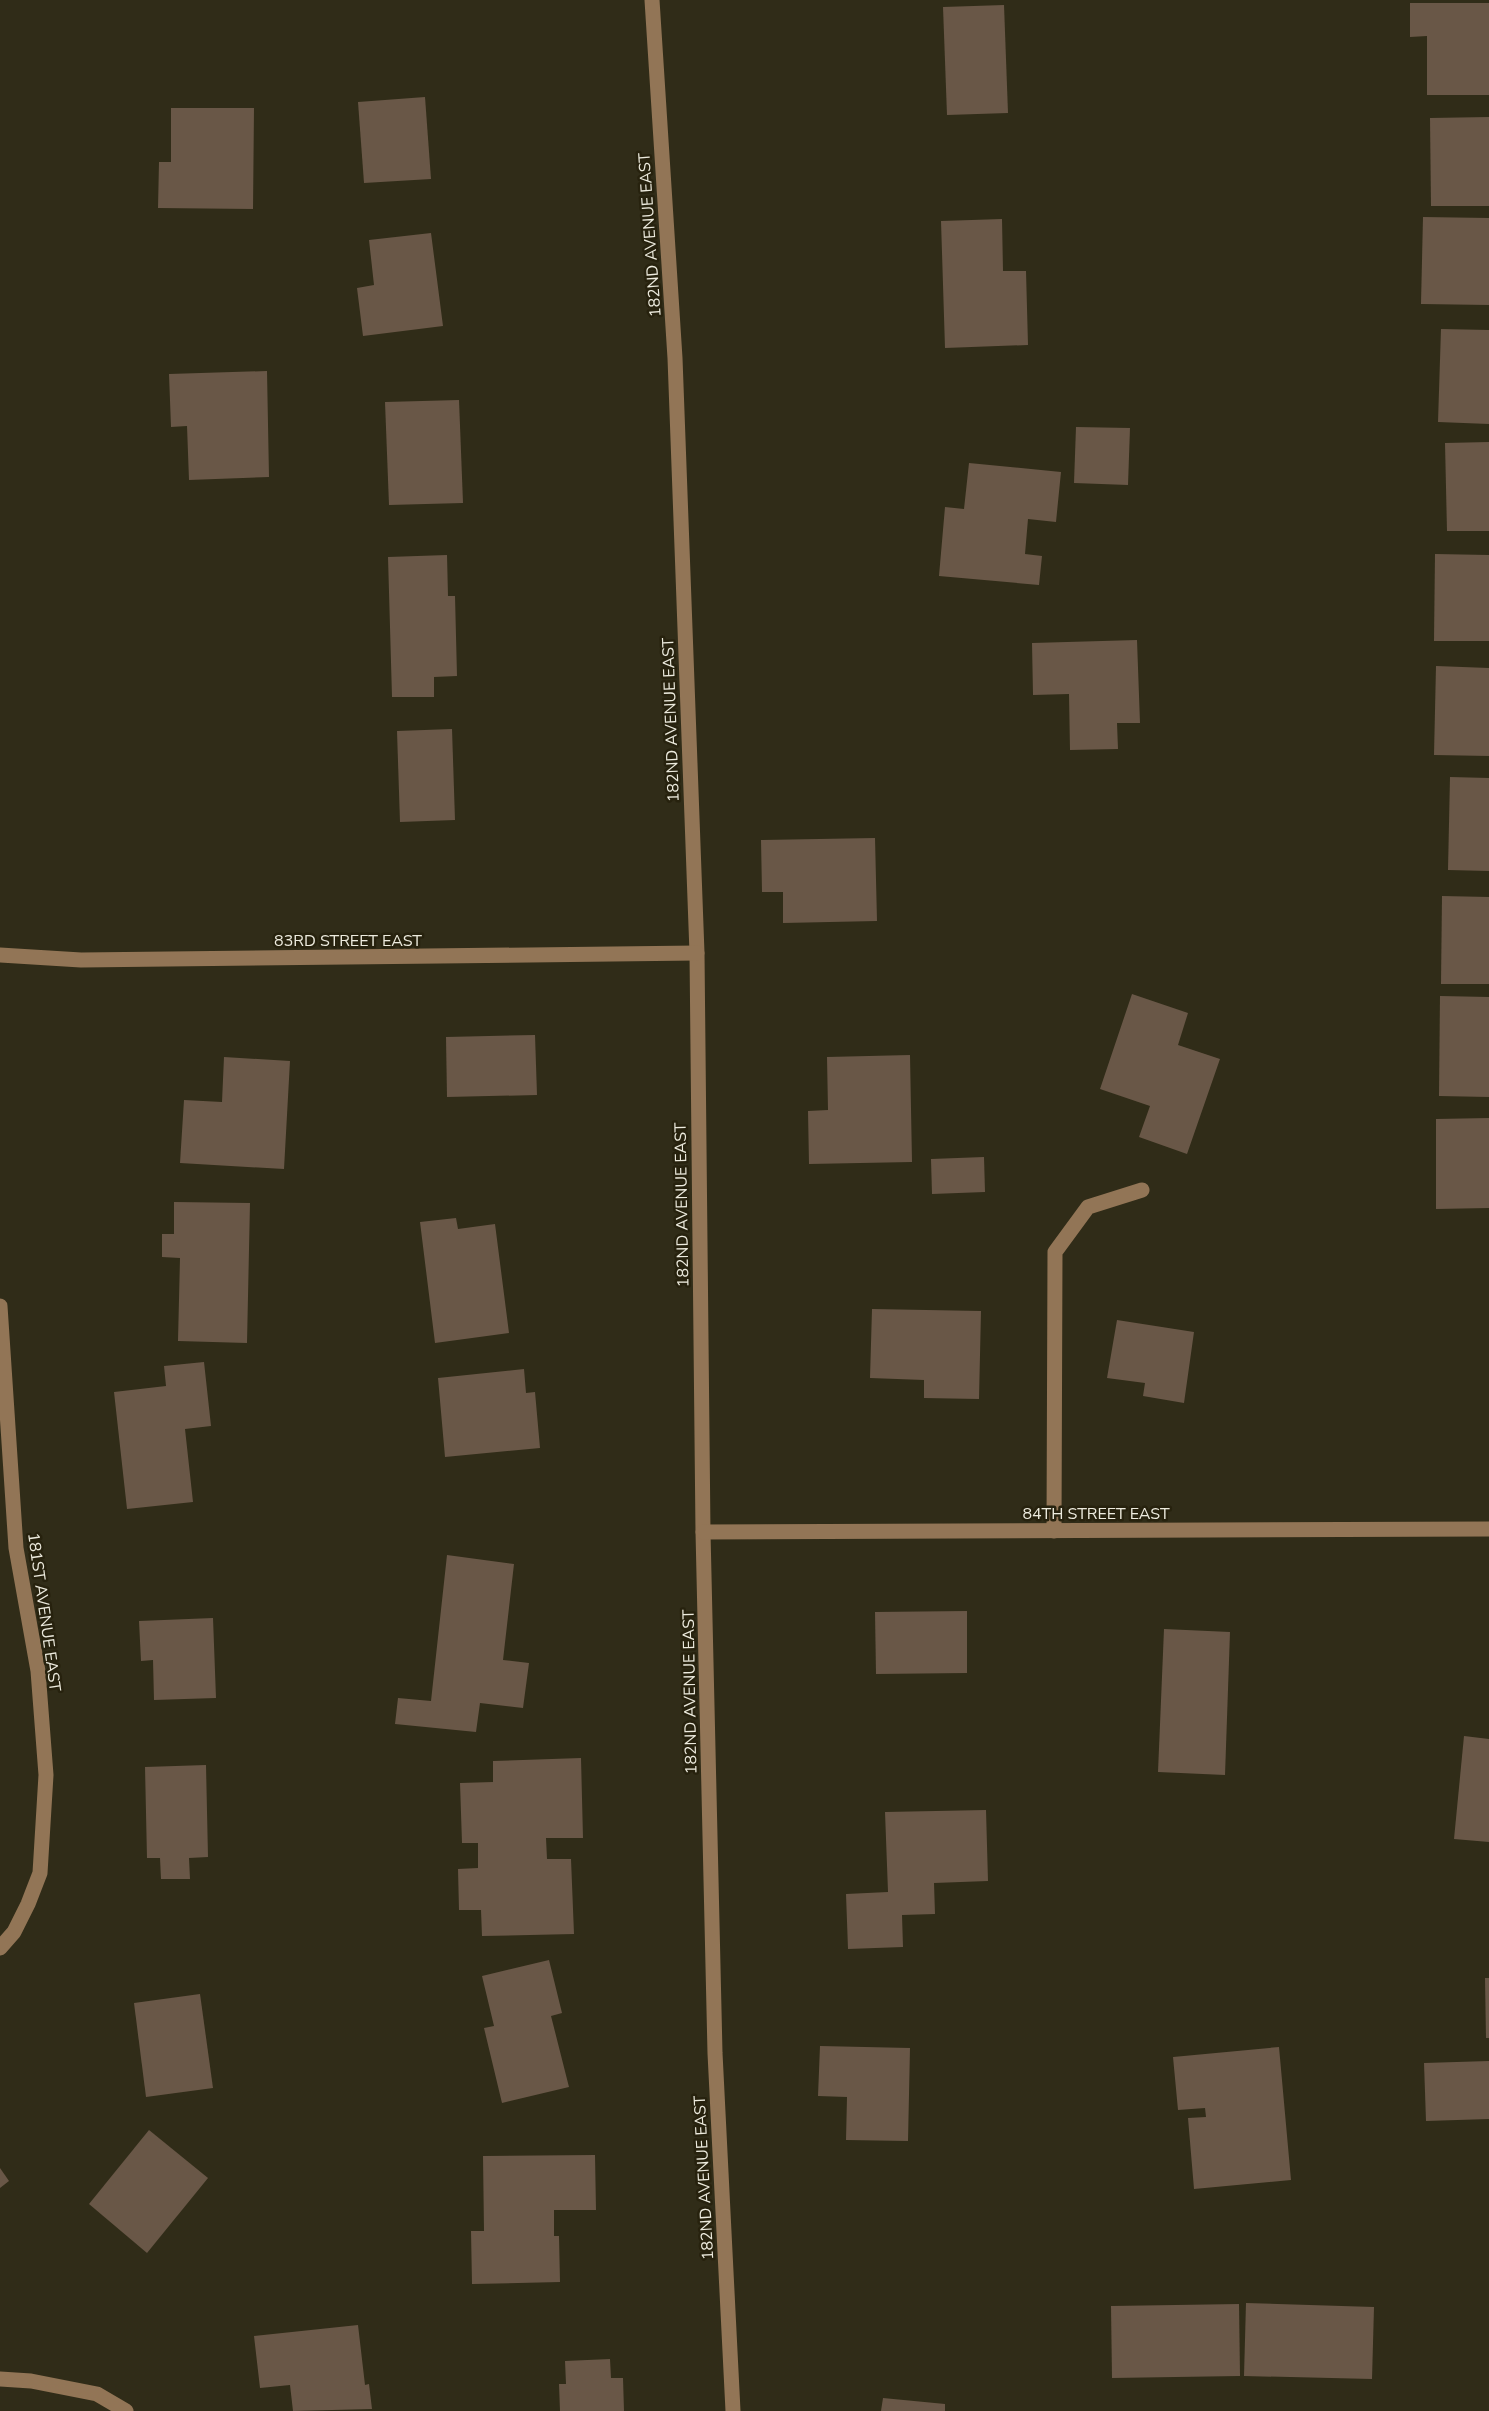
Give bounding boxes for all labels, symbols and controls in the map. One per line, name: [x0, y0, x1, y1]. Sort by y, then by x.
street label: 182ND AVENUE EAST: [633, 152, 667, 318]
street label: 182ND AVENUE EAST: [657, 637, 685, 803]
street label: 83RD STREET EAST: [274, 930, 422, 952]
street label: 182ND AVENUE EAST: [670, 1122, 694, 1287]
street label: 84TH STREET EAST: [1022, 1503, 1170, 1525]
street label: 181ST AVENUE EAST: [22, 1531, 66, 1693]
street label: 182ND AVENUE EAST: [678, 1609, 702, 1774]
street label: 182ND AVENUE EAST: [689, 2095, 719, 2261]

